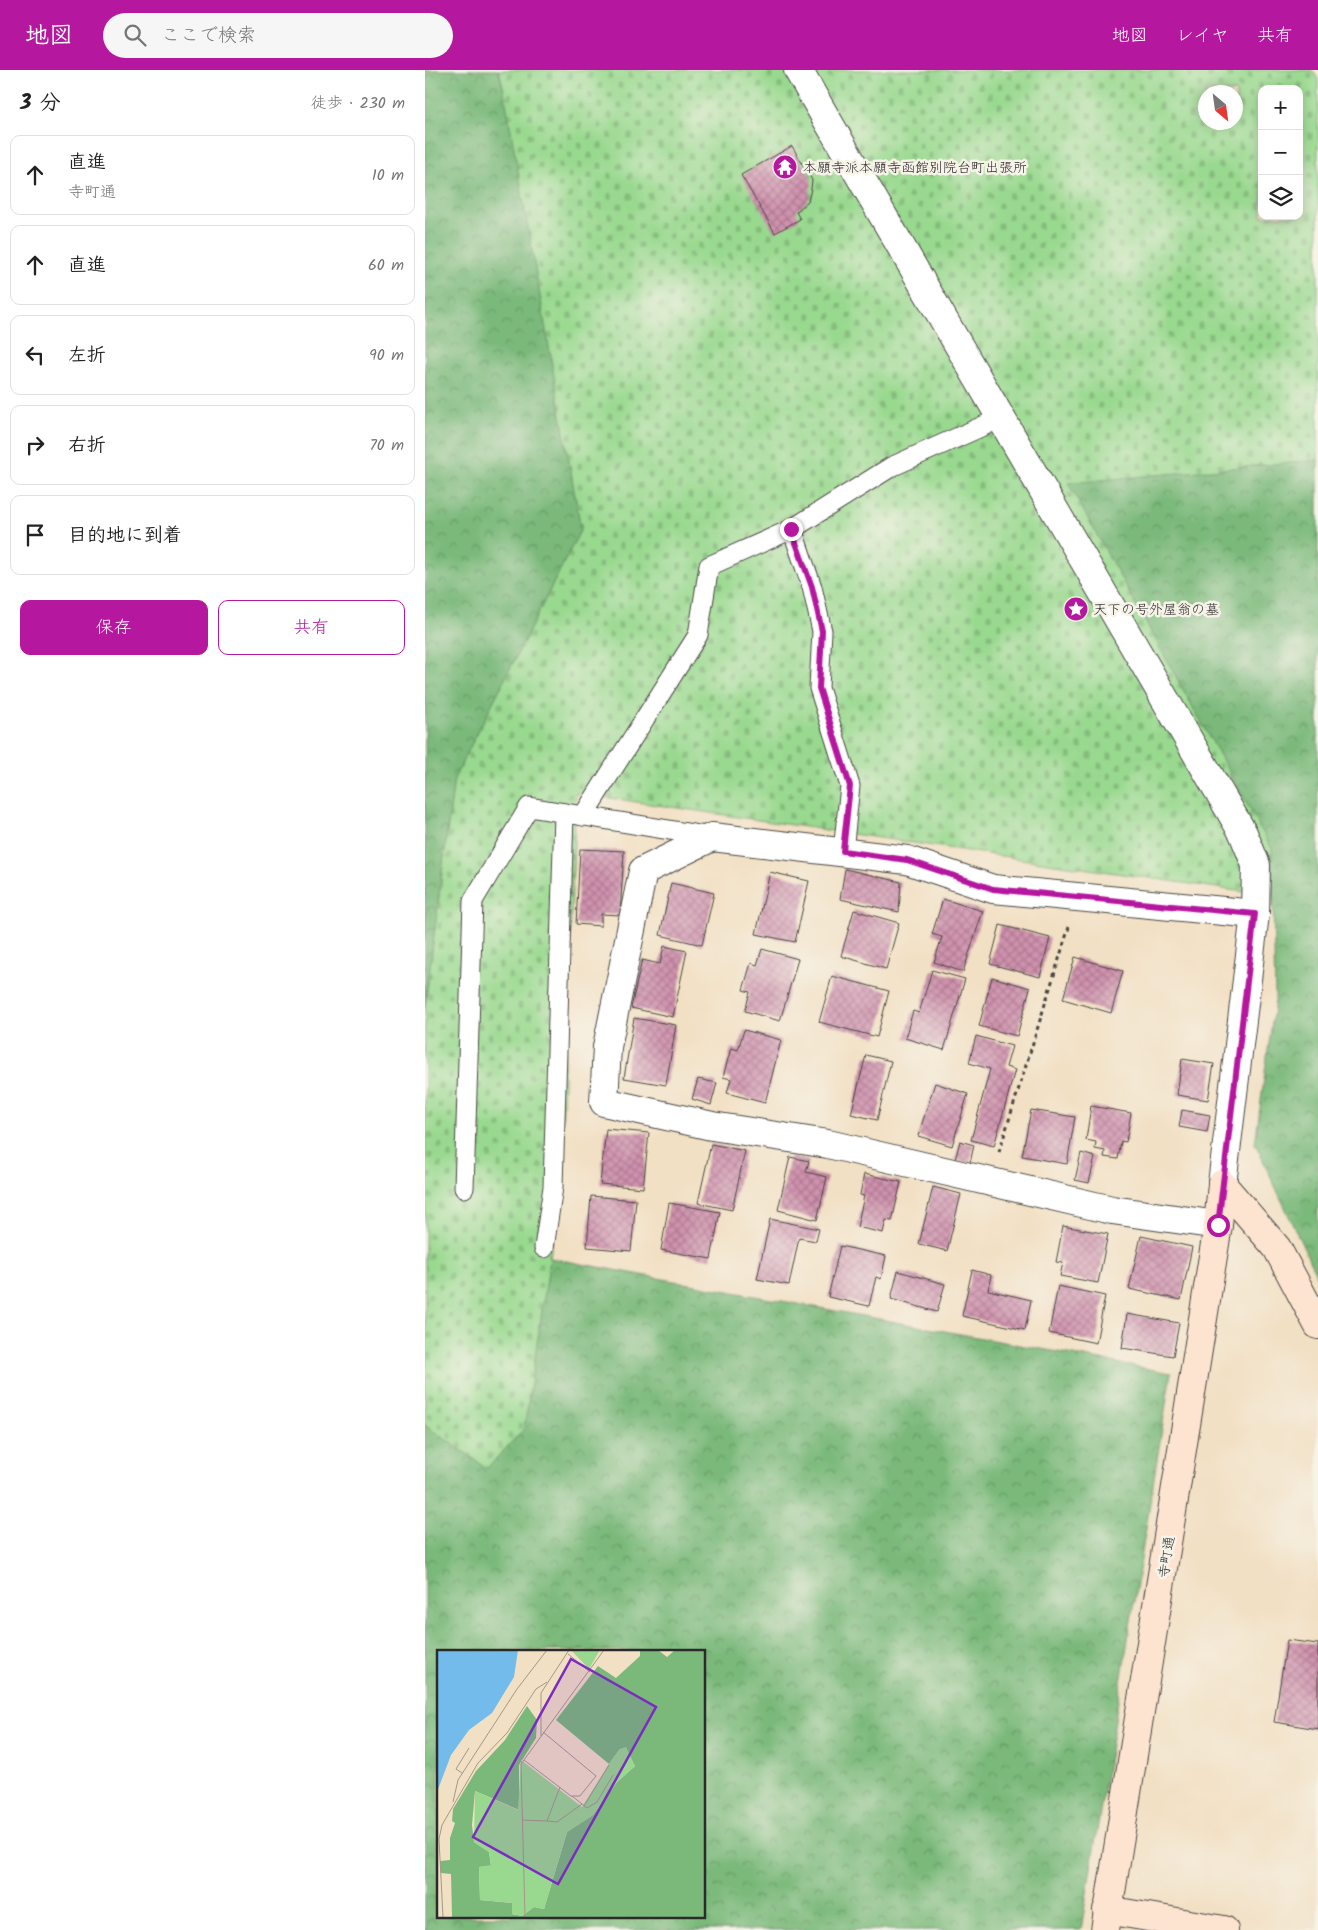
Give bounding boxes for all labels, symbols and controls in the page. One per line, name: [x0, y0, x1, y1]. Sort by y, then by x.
search box: [103, 13, 453, 58]
text: 地図: [25, 17, 73, 56]
icon: search: [121, 21, 149, 49]
text: ここで検索: [161, 21, 256, 51]
text: 地図: [1112, 22, 1148, 51]
text: レイヤ: [1176, 22, 1229, 51]
text: 共有: [1257, 22, 1293, 51]
north arrow: [1198, 85, 1243, 130]
map controls: [1258, 85, 1303, 220]
button: +: [1258, 85, 1303, 130]
text: 3 分: [20, 87, 61, 120]
text: 徒歩 · 230 m: [311, 91, 405, 116]
button: −: [1258, 130, 1303, 175]
text: 直進: [68, 148, 106, 178]
temple icon: 本願寺派本願寺函館別院台町出張所: [772, 154, 798, 180]
place label: 本願寺派本願寺函館別院台町出張所: [803, 157, 1027, 179]
icon: ahead: [21, 161, 49, 189]
text: 10 m: [372, 163, 404, 188]
button: layers: [1258, 175, 1303, 220]
text: 寺町通: [68, 180, 116, 205]
icon: ahead: [21, 251, 49, 279]
text: 直進: [68, 251, 106, 281]
text: 60 m: [368, 253, 404, 278]
icon: left: [21, 341, 49, 369]
text: 左折: [68, 341, 106, 371]
text: 90 m: [369, 343, 404, 368]
icon: right: [21, 431, 49, 459]
text: 右折: [68, 431, 106, 461]
text: 70 m: [369, 433, 404, 458]
route end: [780, 518, 803, 541]
icon: arrive: [21, 521, 49, 549]
text: 目的地に到着: [68, 521, 182, 551]
place icon: 天下の号外屋翁の墓: [1063, 596, 1089, 622]
place label: 天下の号外屋翁の墓: [1093, 599, 1219, 621]
button: 保存: [20, 600, 208, 655]
button: 共有: [218, 600, 405, 655]
route start: [1207, 1214, 1230, 1237]
street label: 寺町通: [1153, 1535, 1181, 1580]
inset map: [437, 1650, 705, 1918]

